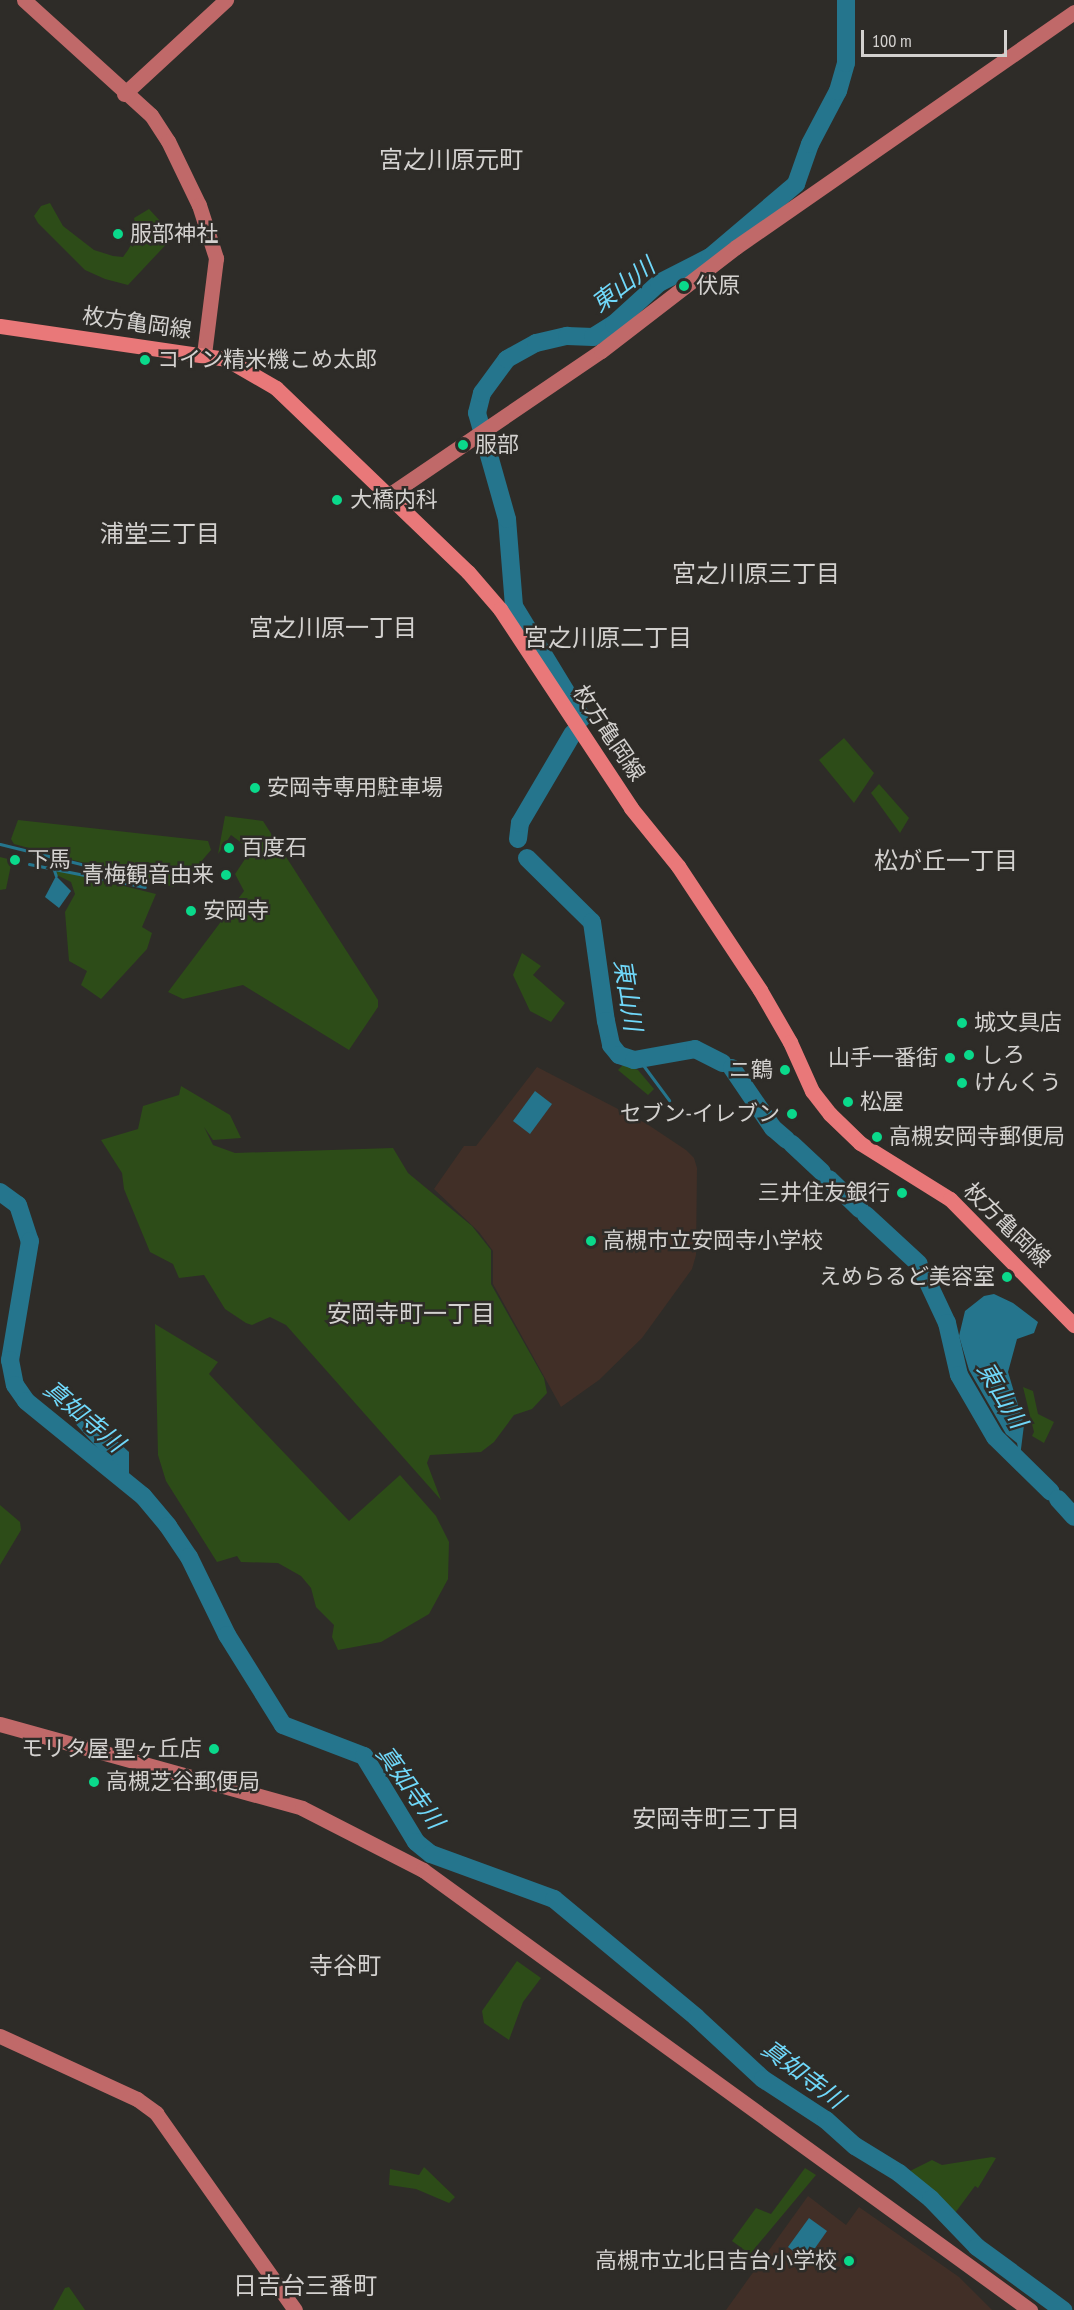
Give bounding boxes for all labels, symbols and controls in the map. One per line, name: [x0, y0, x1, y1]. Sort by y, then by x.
scale bar: [864, 18, 1010, 56]
text: 100 m: [872, 29, 912, 52]
district label: 宮之川原元町: [379, 146, 523, 174]
place label: 服部神社: [130, 221, 218, 247]
marker: 服部神社: [111, 227, 125, 241]
water label: 東山川: [586, 252, 660, 318]
place label: 伏原: [696, 273, 740, 299]
marker: 伏原: [677, 279, 691, 293]
street label: 枚方亀岡線: [81, 302, 193, 344]
place label: コイン精米機こめ太郎: [157, 347, 377, 373]
marker: コイン精米機こめ太郎: [138, 353, 152, 367]
place label: 服部: [475, 432, 519, 458]
marker: 服部: [456, 438, 470, 452]
place label: 大橋内科: [350, 487, 438, 513]
marker: 大橋内科: [328, 491, 346, 509]
district label: 浦堂三丁目: [100, 520, 220, 548]
district label: 宮之川原三丁目: [672, 560, 840, 588]
district label: 宮之川原一丁目: [249, 614, 417, 642]
district label: 宮之川原二丁目: [524, 624, 692, 652]
street label: 枚方亀岡線: [567, 680, 651, 786]
place label: 安岡寺専用駐車場: [267, 775, 443, 801]
marker: 安岡寺専用駐車場: [248, 781, 262, 795]
place label: 百度石: [241, 835, 307, 861]
marker: 百度石: [222, 841, 236, 855]
place label: 下馬: [27, 847, 71, 873]
district label: 松が丘一丁目: [874, 847, 1018, 875]
marker: 下馬: [8, 853, 22, 867]
place label: 青梅観音由来: [82, 862, 214, 888]
marker: 青梅観音由来: [219, 868, 233, 882]
place label: 安岡寺: [203, 898, 269, 924]
marker: 安岡寺: [184, 904, 198, 918]
water label: 東山川: [608, 957, 648, 1033]
place label: 城文具店: [974, 1010, 1062, 1036]
marker: 城文具店: [955, 1016, 969, 1030]
place label: しろ: [981, 1042, 1025, 1068]
place label: 山手一番街: [828, 1045, 938, 1071]
marker: しろ: [962, 1048, 976, 1062]
marker: 山手一番街: [943, 1051, 957, 1065]
place label: ニ鶴: [729, 1057, 773, 1083]
marker: ニ鶴: [778, 1063, 792, 1077]
place label: けんくう: [974, 1070, 1062, 1096]
marker: けんくう: [955, 1076, 969, 1090]
place label: 松屋: [860, 1089, 904, 1115]
marker: 松屋: [841, 1095, 855, 1109]
place label: セブン-イレブン: [620, 1101, 780, 1127]
marker: セブン-イレブン: [785, 1107, 799, 1121]
place label: 高槻安岡寺郵便局: [889, 1124, 1065, 1150]
marker: 高槻安岡寺郵便局: [870, 1130, 884, 1144]
street label: 枚方亀岡線: [958, 1177, 1056, 1273]
place label: 三井住友銀行: [758, 1180, 890, 1206]
marker: 三井住友銀行: [895, 1186, 909, 1200]
place label: 高槻市立安岡寺小学校: [603, 1228, 823, 1254]
marker: 高槻市立安岡寺小学校: [584, 1234, 598, 1248]
place label: えめらるど美容室: [819, 1264, 995, 1290]
marker: えめらるど美容室: [1000, 1270, 1014, 1284]
district label: 安岡寺町一丁目: [327, 1300, 495, 1328]
water label: 東山川: [971, 1357, 1033, 1433]
water label: 真如寺川: [38, 1374, 130, 1458]
place label: モリタ屋 聖ヶ丘店: [21, 1736, 202, 1762]
water label: 真如寺川: [370, 1740, 450, 1834]
marker: モリタ屋 聖ヶ丘店: [207, 1742, 221, 1756]
place label: 高槻芝谷郵便局: [106, 1769, 260, 1795]
marker: 高槻芝谷郵便局: [87, 1775, 101, 1789]
district label: 安岡寺町三丁目: [632, 1805, 800, 1833]
district label: 寺谷町: [309, 1952, 381, 1980]
water label: 真如寺川: [756, 2034, 850, 2114]
place label: 高槻市立北日吉台小学校: [595, 2248, 837, 2274]
marker: 高槻市立北日吉台小学校: [842, 2254, 856, 2268]
district label: 日吉台三番町: [233, 2272, 377, 2300]

